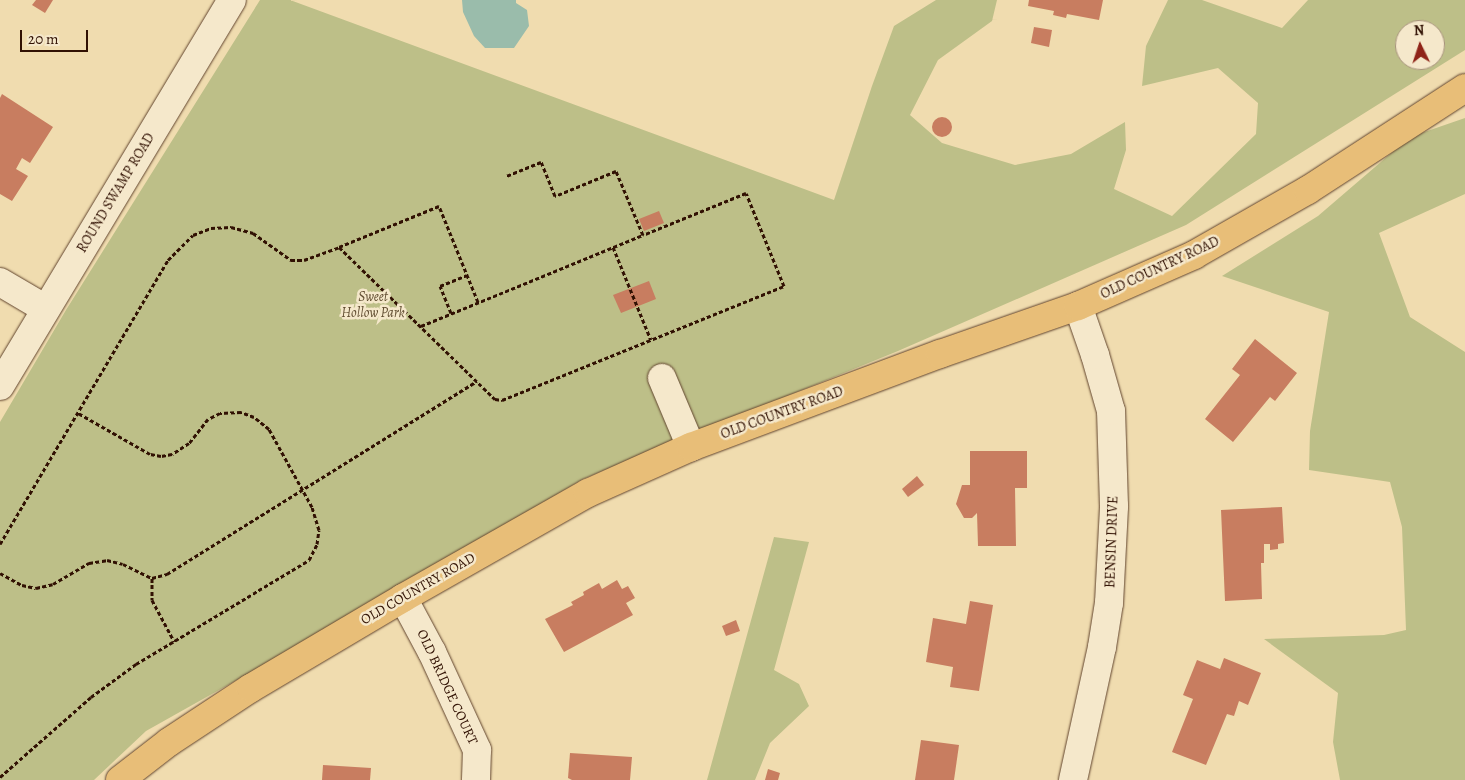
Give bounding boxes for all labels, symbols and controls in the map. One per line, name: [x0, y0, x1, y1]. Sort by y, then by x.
scale bar: [22, 20, 90, 52]
north arrow: [1395, 20, 1445, 70]
text: N: [1413, 21, 1425, 40]
text: 20 m: [28, 29, 59, 49]
street label: ROUND SWAMP ROAD: [74, 130, 158, 256]
street label: OLD COUNTRY ROAD: [1098, 233, 1222, 303]
park label: Sweet Hollow Park: [341, 289, 405, 322]
street label: OLD COUNTRY ROAD: [718, 383, 846, 443]
street label: BENSIN DRIVE: [1102, 496, 1122, 588]
street label: OLD COUNTRY ROAD: [358, 549, 478, 629]
street label: OLD BRIDGE COURT: [413, 627, 481, 747]

